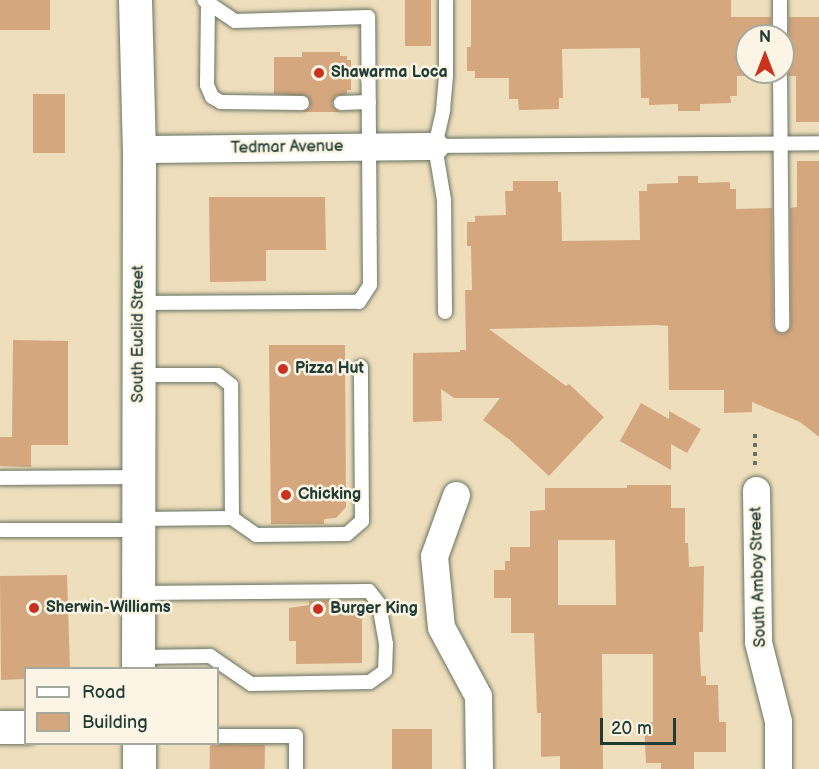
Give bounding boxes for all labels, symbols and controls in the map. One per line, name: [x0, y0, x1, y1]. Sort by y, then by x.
north arrow: [735, 24, 795, 84]
text: N: [759, 28, 771, 47]
place label: Shawarma Loca: [331, 63, 448, 83]
marker: Shawarma Loca: [312, 66, 326, 80]
street label: Tedmar Avenue: [231, 137, 343, 159]
street label: South Euclid Street: [129, 265, 149, 403]
place label: Pizza Hut: [295, 359, 364, 379]
marker: Pizza Hut: [276, 362, 290, 376]
place label: Chicking: [298, 485, 361, 505]
marker: Chicking: [279, 488, 293, 502]
street label: South Amboy Street: [747, 506, 771, 648]
place label: Sherwin-Williams: [46, 598, 171, 618]
place label: Burger King: [330, 599, 418, 619]
marker: Sherwin-Williams: [27, 601, 41, 615]
marker: Burger King: [311, 602, 325, 616]
legend: [24, 667, 219, 745]
text: Road: [82, 682, 126, 703]
scale bar: [603, 706, 680, 744]
text: Building: [82, 712, 148, 733]
text: 20 m: [611, 718, 652, 739]

